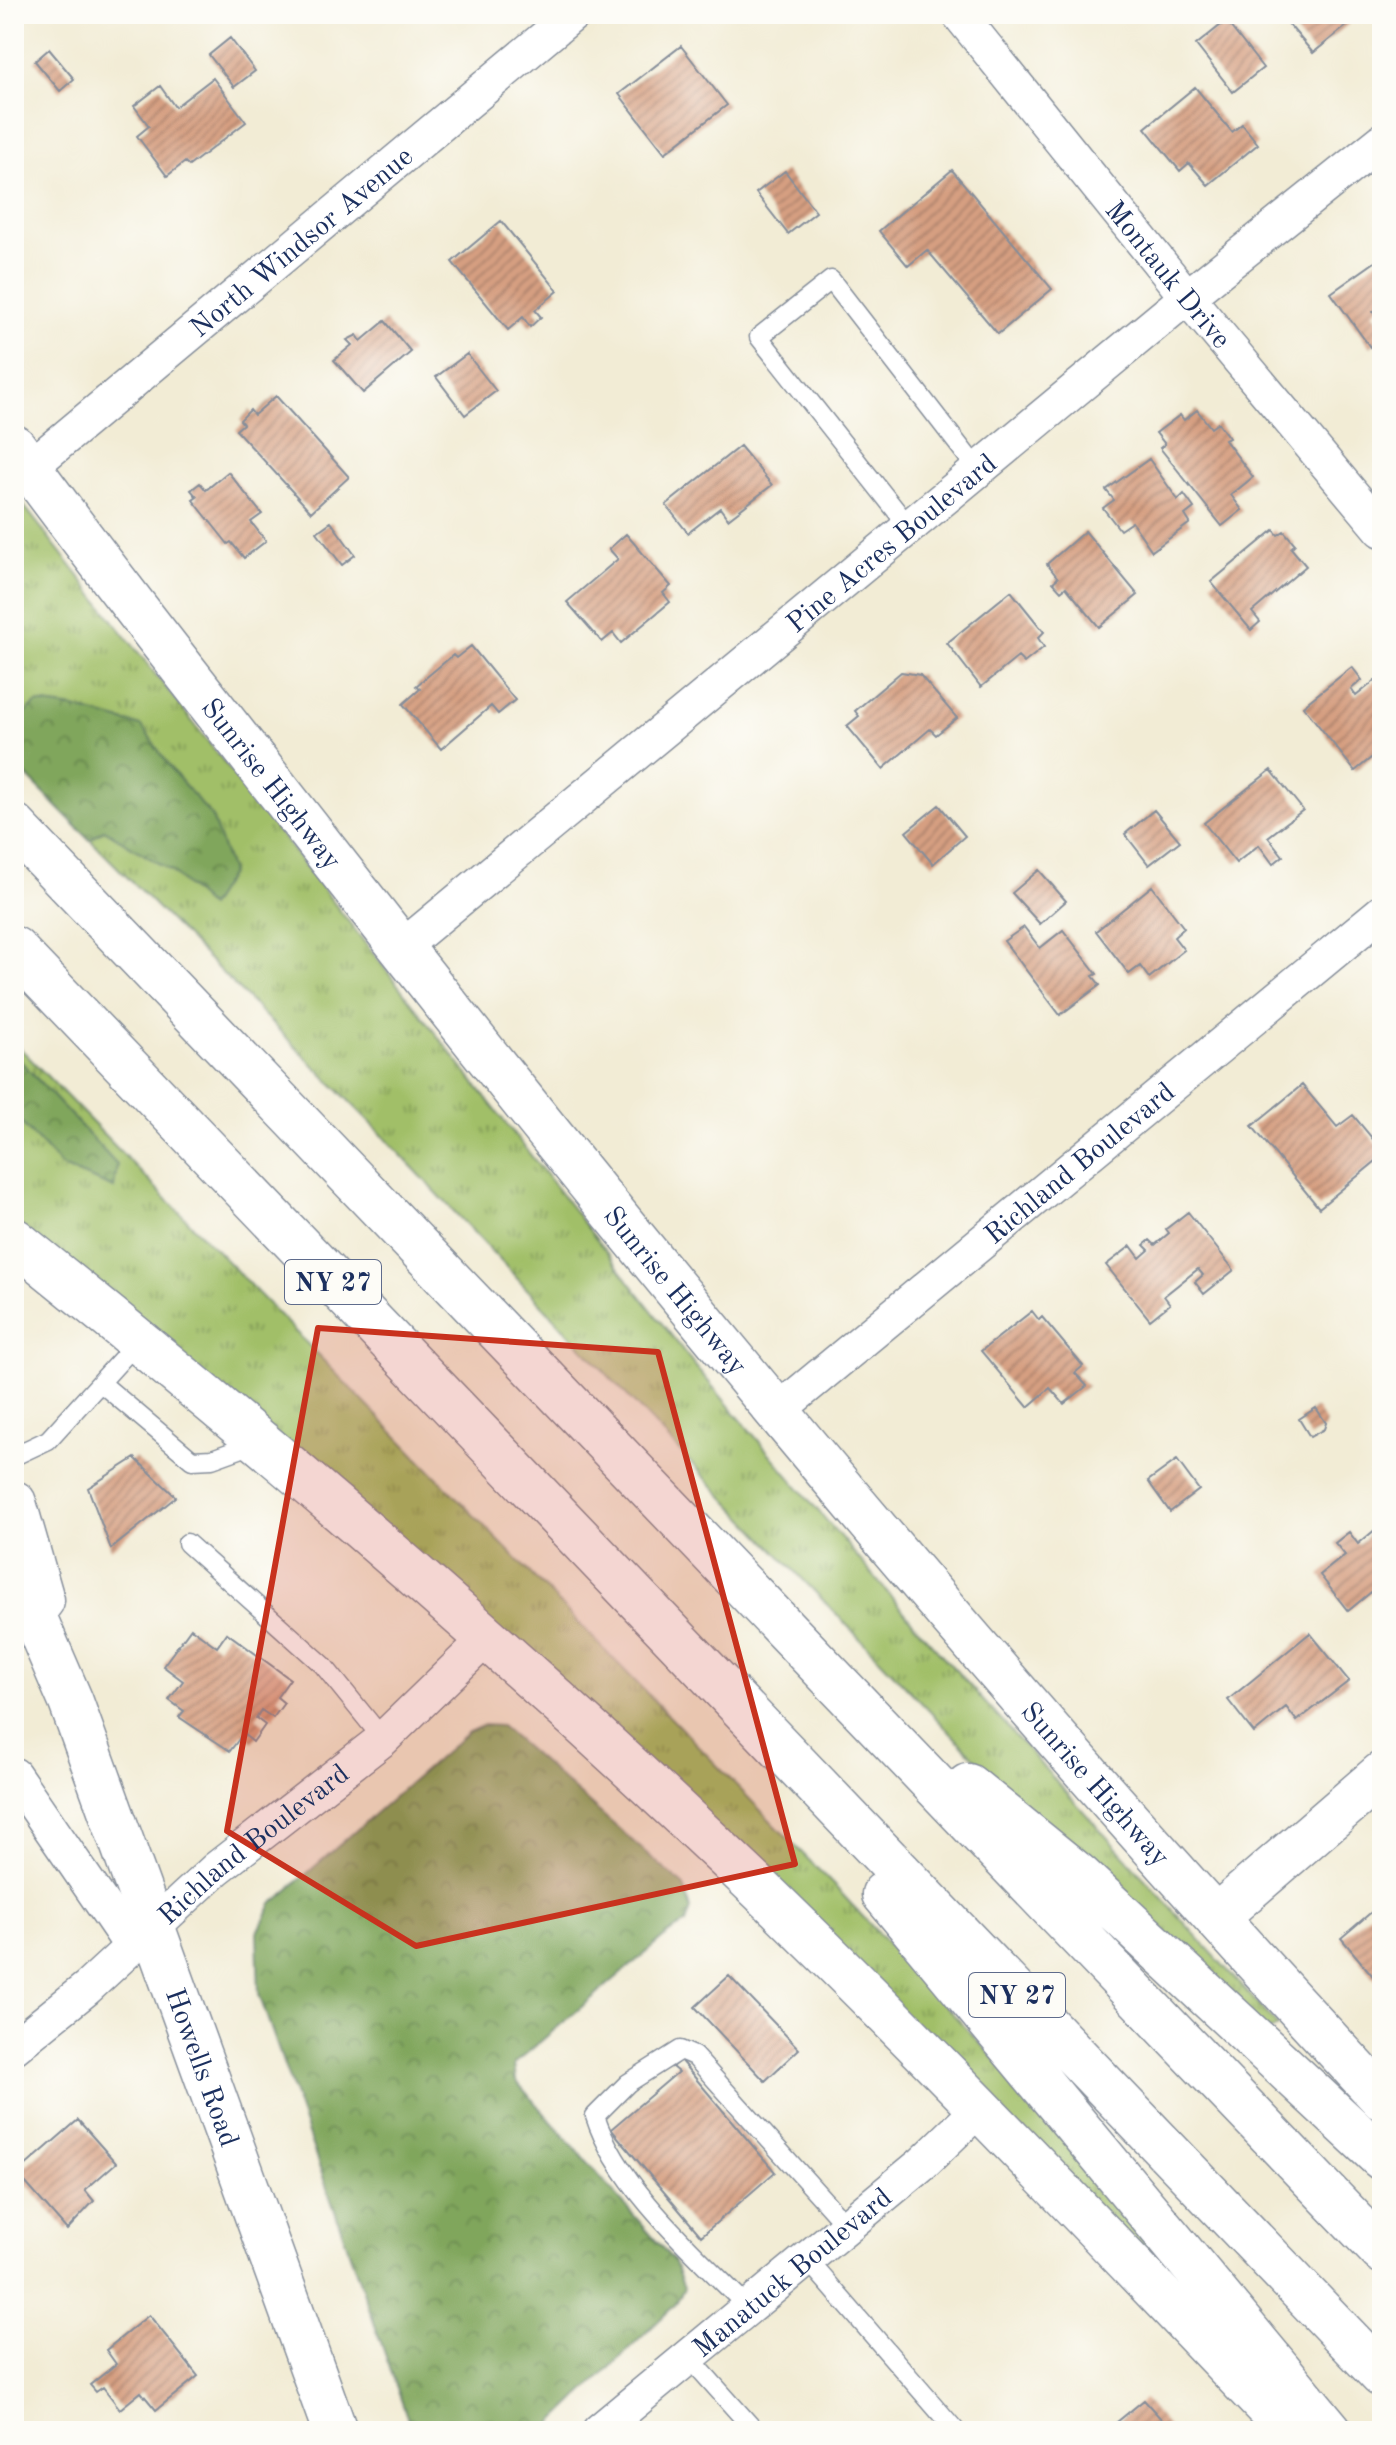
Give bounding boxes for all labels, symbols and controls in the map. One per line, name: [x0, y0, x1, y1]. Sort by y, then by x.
street label: North Windsor Avenue: [186, 143, 419, 344]
street label: Montauk Drive: [1099, 197, 1235, 355]
street label: Pine Acres Boulevard: [783, 450, 1003, 639]
street label: Sunrise Highway: [195, 694, 345, 876]
street label: Richland Boulevard: [981, 1078, 1181, 1251]
street label: Sunrise Highway: [597, 1202, 751, 1381]
road number: NY 27: [285, 1260, 381, 1304]
street label: Sunrise Highway: [1014, 1698, 1174, 1873]
street label: Richland Boulevard: [154, 1760, 355, 1931]
road number: NY 27: [969, 1973, 1065, 2017]
street label: Howells Road: [159, 1985, 242, 2151]
street label: Manatuck Boulevard: [689, 2184, 898, 2364]

